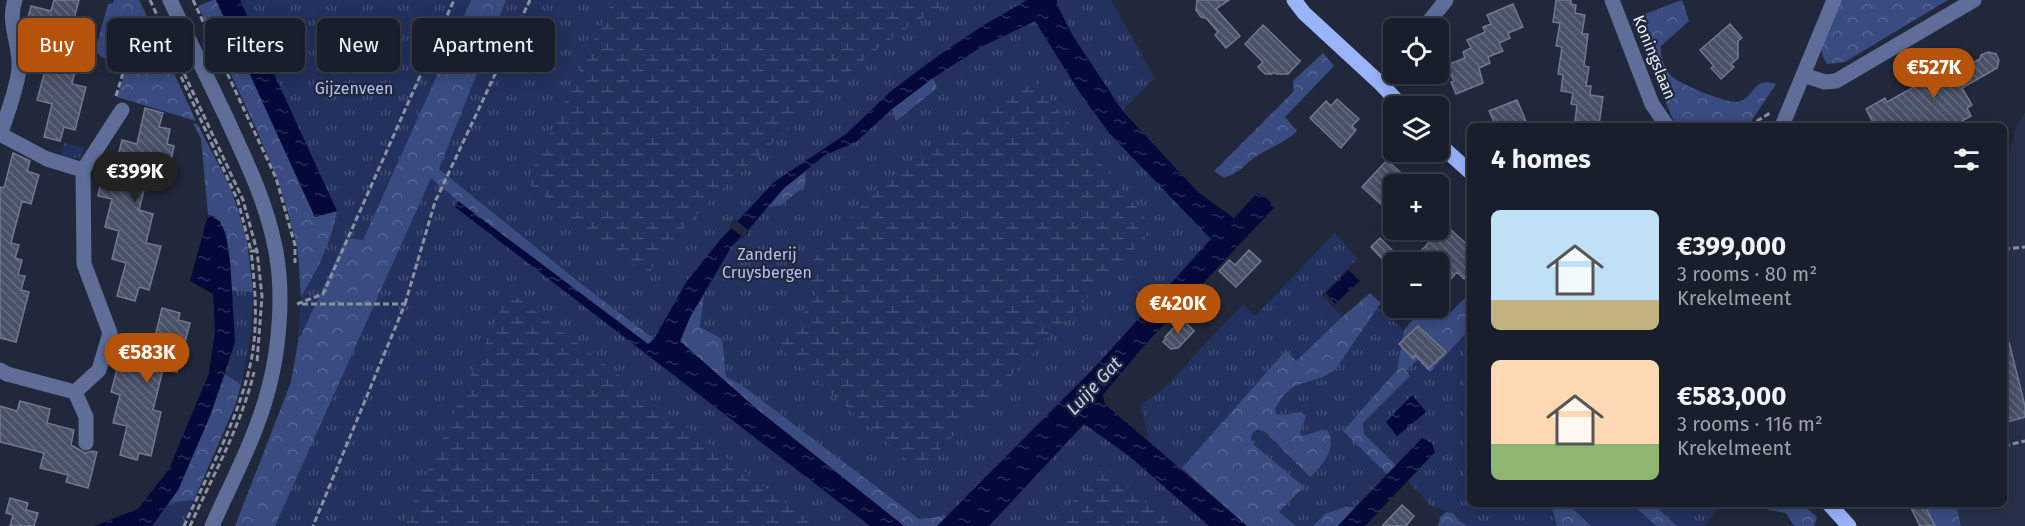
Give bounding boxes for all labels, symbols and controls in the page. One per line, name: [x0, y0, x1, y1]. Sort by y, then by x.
street label: Koningslaan: [1629, 12, 1680, 102]
chip: Buy: [18, 18, 95, 72]
chip: Rent: [107, 18, 193, 72]
chip: Filters: [205, 18, 305, 72]
chip: New: [317, 18, 400, 72]
chip: Apartment: [412, 18, 555, 72]
map controls: [1383, 18, 1449, 318]
button: locate: [1383, 18, 1449, 84]
pin: €527K: [1892, 48, 1976, 99]
text: €527K: [1907, 55, 1961, 79]
park label: Gijzenveen: [315, 79, 393, 98]
button: layers: [1383, 96, 1449, 162]
icon: filters: [1950, 143, 1983, 176]
text: 4 homes: [1491, 144, 1591, 175]
pin: €399K: [93, 152, 177, 203]
text: €399K: [106, 159, 164, 183]
button: +: [1383, 174, 1449, 240]
text: €399,000: [1677, 231, 1786, 262]
icon: home: [1539, 234, 1611, 306]
park label: Zanderij Cruysbergen: [722, 245, 812, 282]
button: −: [1383, 252, 1449, 318]
text: 3 rooms · 80 m²: [1677, 262, 1817, 286]
pin: €420K: [1136, 284, 1220, 335]
text: Krekelmeent: [1677, 286, 1792, 310]
text: €420K: [1150, 291, 1206, 315]
pin: €583K: [105, 333, 189, 384]
text: €583K: [118, 340, 176, 364]
water label: Luije Gat: [1062, 352, 1127, 419]
text: €583,000: [1677, 381, 1786, 412]
icon: home: [1539, 384, 1611, 456]
text: 3 rooms · 116 m²: [1677, 412, 1823, 436]
text: Krekelmeent: [1677, 436, 1792, 460]

